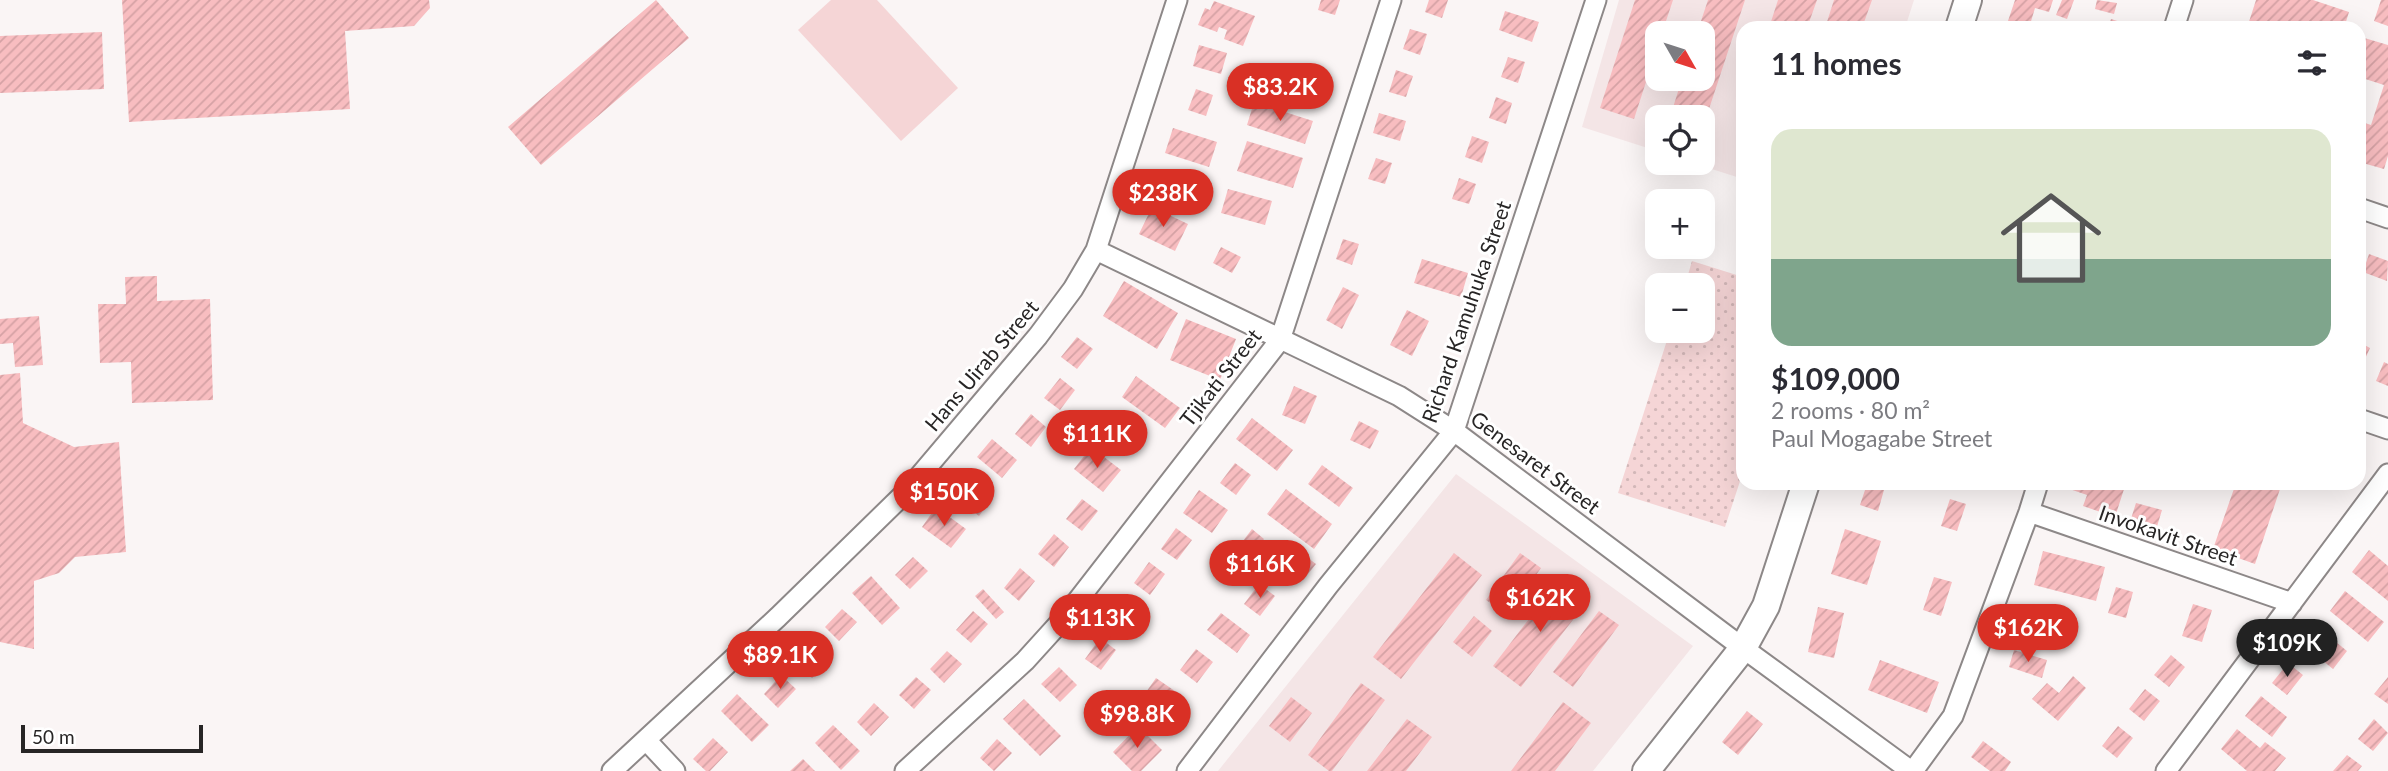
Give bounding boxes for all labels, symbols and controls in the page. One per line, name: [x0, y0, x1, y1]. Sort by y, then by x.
north arrow: [1645, 21, 1715, 91]
map controls: [1645, 21, 1715, 343]
icon: filters: [2293, 44, 2331, 82]
text: 11 homes: [1771, 45, 1902, 81]
pin: $83.2K: [1223, 64, 1337, 123]
text: $83.2K: [1243, 72, 1317, 100]
button: locate: [1645, 105, 1715, 175]
pin: $238K: [1114, 170, 1212, 229]
icon: home: [1988, 175, 2114, 301]
text: $238K: [1128, 178, 1198, 206]
button: +: [1645, 189, 1715, 259]
street label: Richard Kamuhuka Street: [1416, 197, 1515, 426]
button: −: [1645, 273, 1715, 343]
street label: Hans Uirab Street: [919, 294, 1043, 435]
street label: Tjikati Street: [1174, 323, 1266, 431]
text: $109,000: [1771, 360, 1900, 396]
text: 2 rooms · 80 m²: [1771, 396, 1930, 424]
street label: Genesaret Street: [1466, 405, 1606, 519]
pin: $111K: [1048, 410, 1146, 470]
text: $111K: [1062, 419, 1132, 447]
text: Paul Mogagabe Street: [1771, 424, 1992, 452]
pin: $150K: [895, 468, 993, 528]
text: $150K: [909, 477, 979, 505]
street label: Invokavit Street: [2096, 499, 2241, 570]
pin: $116K: [1211, 540, 1309, 600]
text: $116K: [1225, 549, 1295, 577]
pin: $162K: [1491, 574, 1589, 634]
text: $162K: [1505, 583, 1575, 611]
pin: $113K: [1051, 594, 1149, 654]
text: $113K: [1065, 603, 1135, 631]
pin: $162K: [1979, 604, 2077, 664]
text: $162K: [1993, 613, 2063, 641]
pin: $109K: [2238, 620, 2336, 679]
text: $109K: [2252, 628, 2322, 656]
pin: $89.1K: [723, 632, 837, 691]
text: $89.1K: [743, 640, 817, 668]
pin: $98.8K: [1080, 690, 1194, 750]
text: $98.8K: [1100, 699, 1174, 727]
scale bar: [21, 722, 203, 754]
text: 50 m: [32, 725, 75, 748]

